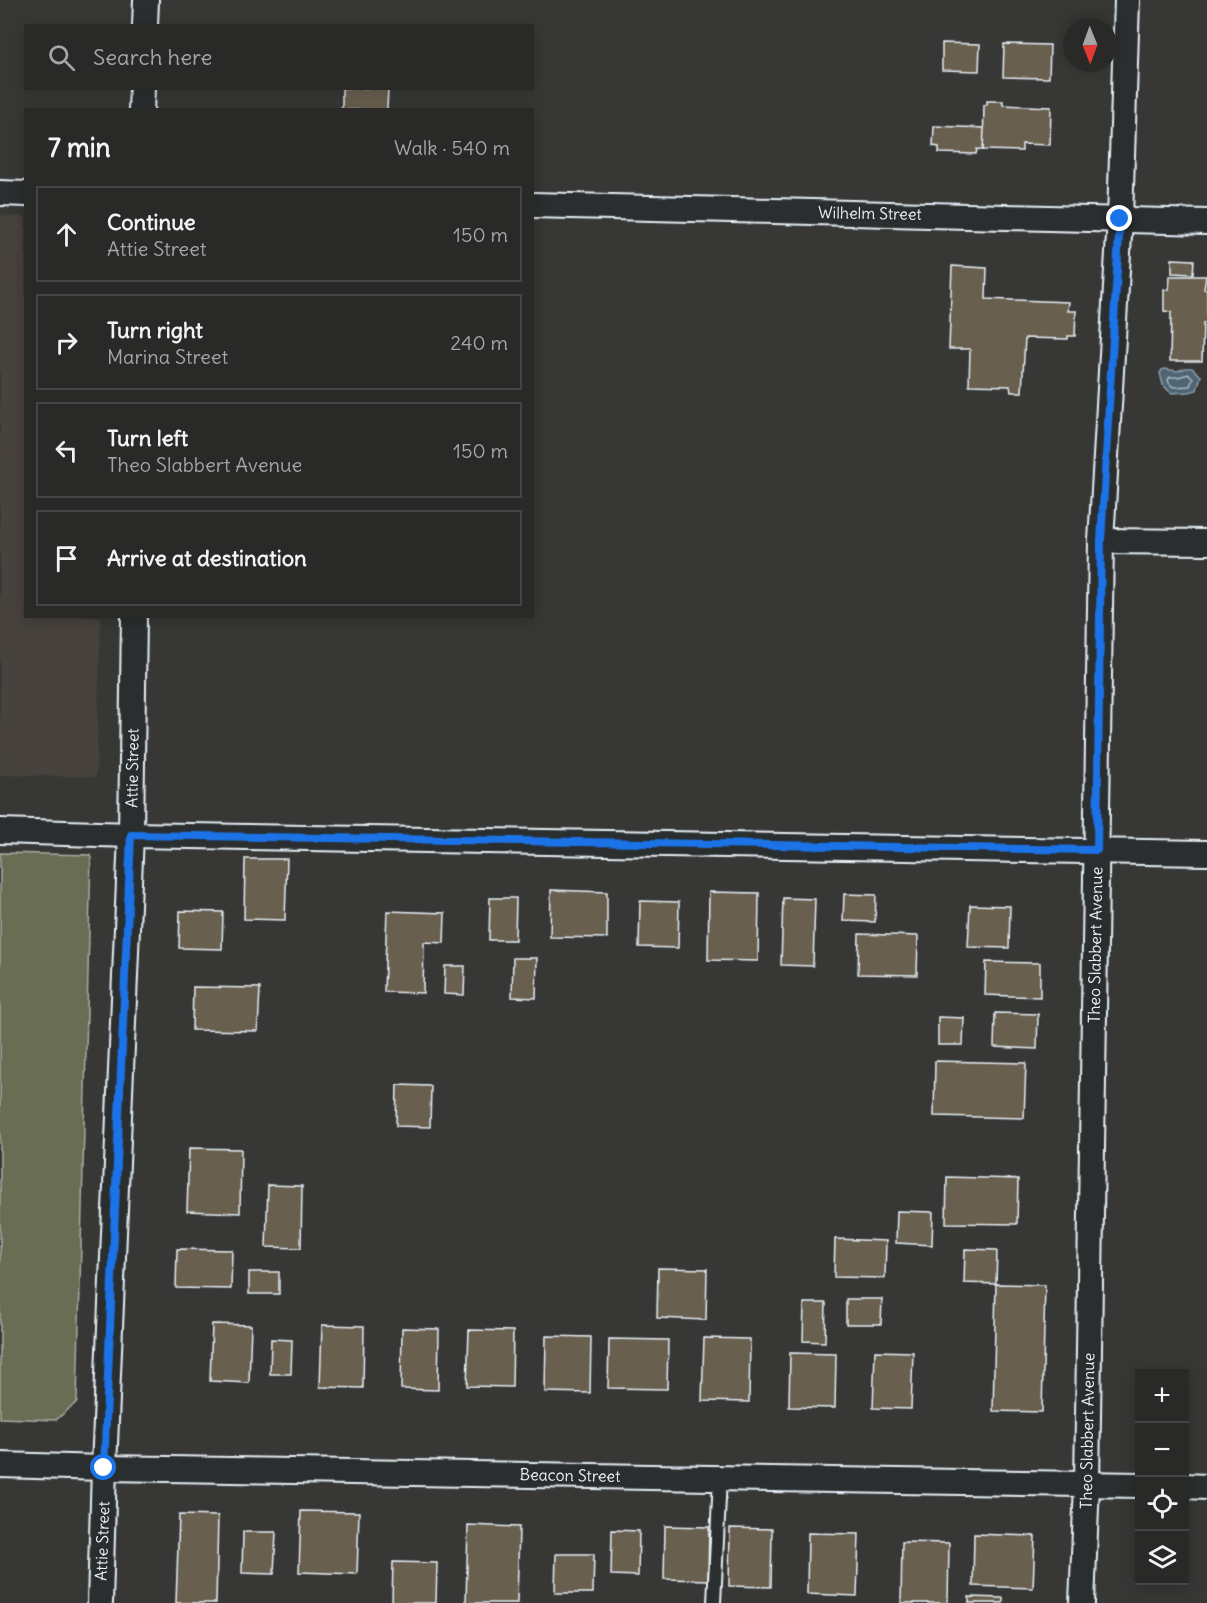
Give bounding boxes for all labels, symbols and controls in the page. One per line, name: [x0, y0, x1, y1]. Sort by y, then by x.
north arrow: [1063, 18, 1117, 72]
search box: [24, 24, 534, 90]
icon: search: [45, 41, 78, 74]
text: Search here: [93, 43, 212, 71]
text: 7 min: [48, 131, 111, 164]
text: Walk · 540 m: [394, 135, 510, 160]
street label: Wilhelm Street: [818, 202, 923, 224]
route end: [1106, 205, 1132, 231]
text: Continue: [107, 208, 196, 236]
icon: ahead: [50, 218, 83, 251]
text: 150 m: [453, 222, 508, 247]
text: Attie Street: [107, 236, 207, 261]
text: Turn right: [107, 316, 203, 344]
icon: right: [50, 326, 83, 359]
text: 240 m: [450, 330, 508, 355]
text: Marina Street: [107, 344, 228, 369]
text: Turn left: [107, 424, 188, 452]
icon: left: [50, 434, 83, 467]
text: 150 m: [453, 438, 508, 463]
text: Theo Slabbert Avenue: [107, 452, 302, 477]
icon: arrive: [50, 542, 83, 575]
text: Arrive at destination: [107, 544, 307, 572]
street label: Attie Street: [121, 727, 143, 808]
street label: Theo Slabbert Avenue: [1084, 867, 1106, 1023]
street label: Theo Slabbert Avenue: [1076, 1353, 1098, 1509]
map controls: [1135, 1369, 1189, 1585]
button: +: [1135, 1369, 1189, 1423]
button: −: [1135, 1423, 1189, 1477]
route start: [90, 1454, 116, 1480]
street label: Beacon Street: [519, 1464, 621, 1486]
button: locate: [1135, 1477, 1189, 1531]
street label: Attie Street: [91, 1500, 113, 1581]
button: layers: [1135, 1531, 1189, 1585]

